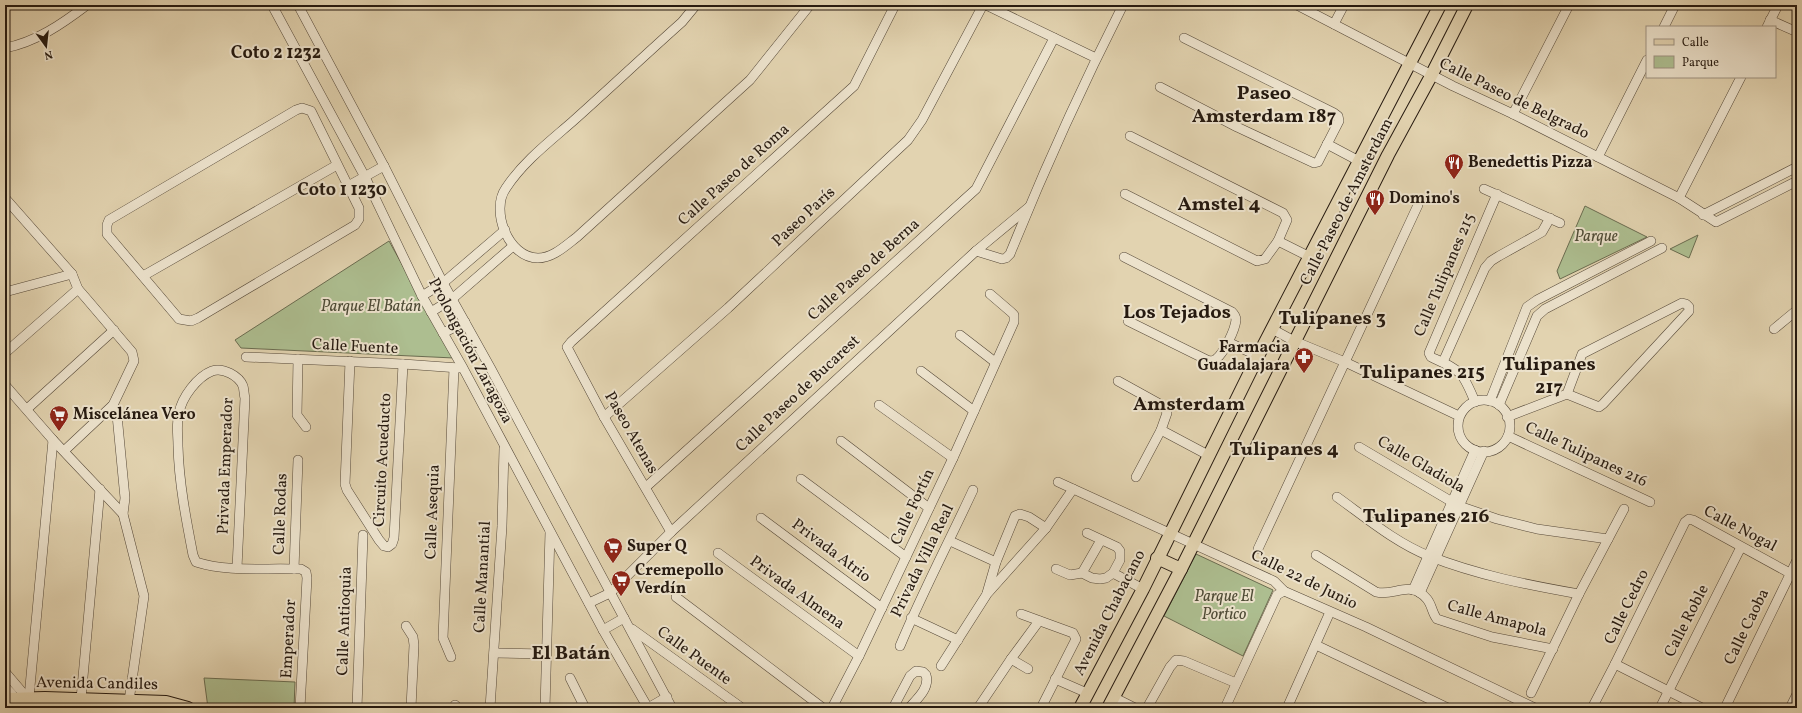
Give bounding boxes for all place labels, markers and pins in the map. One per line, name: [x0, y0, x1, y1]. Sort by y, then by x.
restaurant icon: Benedettis Pizza: [1443, 152, 1465, 180]
place label: Benedettis Pizza: [1468, 152, 1593, 174]
restaurant icon: Domino's: [1364, 188, 1386, 216]
place label: Domino's: [1389, 188, 1460, 210]
place label: Farmacia Guadalajara: [1197, 337, 1290, 377]
pharmacy icon: Farmacia Guadalajara: [1293, 346, 1315, 374]
supermarket icon: Miscelánea Vero: [48, 404, 70, 432]
place label: Miscelánea Vero: [73, 404, 196, 426]
supermarket icon: Super Q: [602, 536, 624, 564]
place label: Super Q: [627, 536, 688, 558]
place label: Cremepollo Verdín: [635, 560, 724, 600]
supermarket icon: Cremepollo Verdín: [610, 569, 632, 597]

